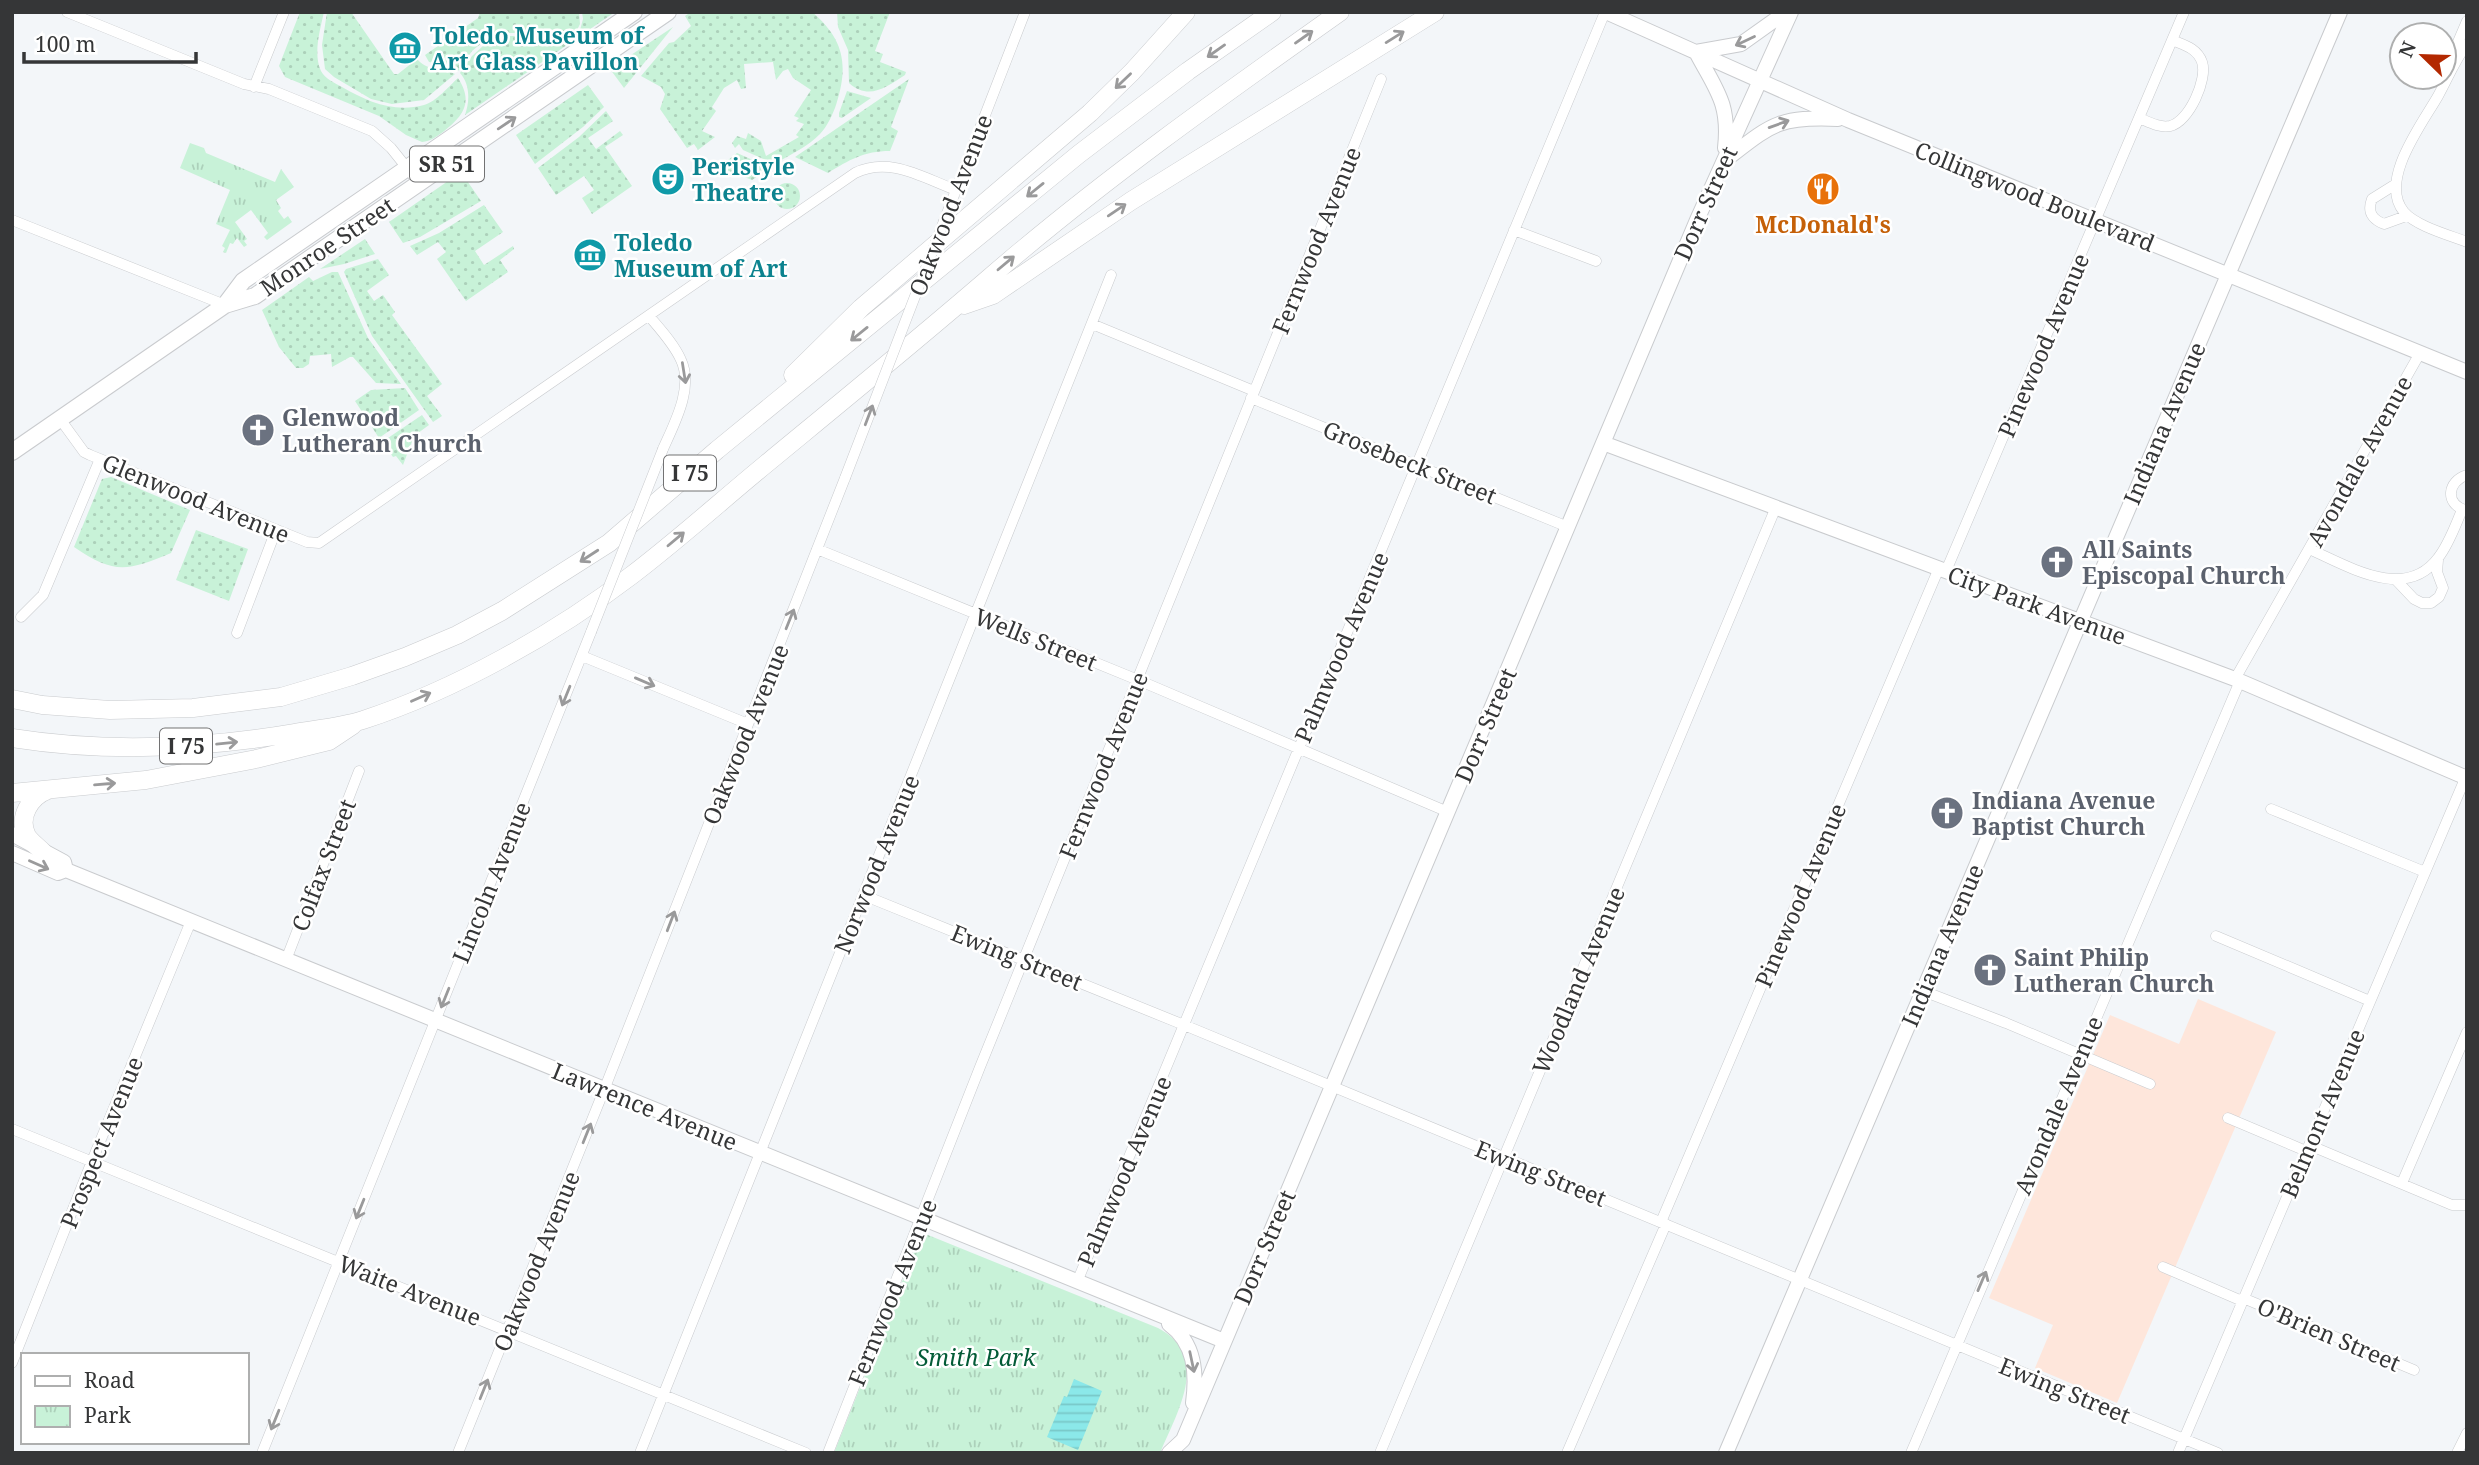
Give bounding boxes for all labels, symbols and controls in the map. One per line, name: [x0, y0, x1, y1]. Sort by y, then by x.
place label: Toledo Museum of Art Glass Pavillon: [430, 19, 645, 77]
scale bar: [24, 21, 196, 65]
north arrow: [2388, 21, 2458, 91]
museum icon: Toledo Museum of Art Glass Pavillon: [386, 29, 424, 67]
text: 100 m: [35, 30, 96, 58]
one-way arrow: [1294, 30, 1313, 45]
one-way arrow: [1385, 30, 1404, 45]
one-way arrow: [1735, 35, 1756, 48]
text: N: [2392, 37, 2422, 61]
one-way arrow: [1207, 44, 1226, 58]
one-way arrow: [1115, 72, 1132, 89]
street label: Oakwood Avenue: [901, 110, 999, 300]
one-way arrow: [497, 116, 517, 130]
one-way arrow: [1767, 117, 1789, 129]
street label: Collingwood Boulevard: [1910, 133, 2160, 259]
street label: Dorr Street: [1666, 141, 1744, 265]
street label: Fernwood Avenue: [1264, 142, 1368, 338]
road number: SR 51: [410, 146, 484, 182]
place label: Peristyle Theatre: [692, 150, 795, 208]
theatre icon: Peristyle Theatre: [649, 160, 687, 198]
restaurant icon: McDonald's: [1804, 170, 1842, 208]
one-way arrow: [1027, 182, 1045, 198]
street label: Monroe Street: [253, 189, 401, 303]
one-way arrow: [1107, 203, 1126, 218]
place label: McDonald's: [1755, 208, 1891, 240]
place label: Toledo Museum of Art: [614, 226, 788, 284]
museum icon: Toledo Museum of Art: [571, 236, 609, 274]
street label: Pinewood Avenue: [1990, 248, 2096, 442]
one-way arrow: [997, 255, 1015, 271]
one-way arrow: [851, 326, 869, 342]
street label: Indiana Avenue: [2115, 337, 2213, 509]
one-way arrow: [677, 361, 690, 384]
street label: Avondale Avenue: [2299, 370, 2419, 552]
place label: Glenwood Lutheran Church: [282, 401, 482, 459]
one-way arrow: [864, 404, 877, 426]
church icon: Glenwood Lutheran Church: [239, 411, 277, 449]
street label: Grosebeck Street: [1318, 413, 1502, 511]
street label: Glenwood Avenue: [98, 446, 294, 550]
road number: I 75: [664, 456, 716, 490]
one-way arrow: [667, 531, 685, 547]
place label: All Saints Episcopal Church: [2082, 533, 2286, 591]
church icon: All Saints Episcopal Church: [2038, 543, 2076, 581]
street label: Palmwood Avenue: [1286, 547, 1396, 747]
one-way arrow: [580, 549, 599, 563]
street label: City Park Avenue: [1943, 558, 2131, 652]
street label: Wells Street: [970, 600, 1102, 678]
one-way arrow: [785, 608, 798, 630]
street label: Oakwood Avenue: [694, 639, 796, 829]
street label: Dorr Street: [1446, 663, 1524, 787]
street label: Fernwood Avenue: [1051, 667, 1155, 863]
one-way arrow: [634, 676, 656, 689]
one-way arrow: [559, 684, 572, 706]
one-way arrow: [410, 690, 432, 703]
road number: I 75: [160, 728, 212, 764]
one-way arrow: [215, 736, 238, 749]
street label: Norwood Avenue: [826, 770, 926, 958]
one-way arrow: [93, 777, 115, 790]
place label: Indiana Avenue Baptist Church: [1972, 784, 2155, 842]
street label: Colfax Street: [283, 794, 363, 936]
church icon: Indiana Avenue Baptist Church: [1928, 794, 1966, 832]
street label: Lincoln Avenue: [444, 797, 538, 967]
street label: Pinewood Avenue: [1747, 798, 1853, 992]
one-way arrow: [28, 859, 49, 872]
street label: Indiana Avenue: [1893, 859, 1991, 1031]
street label: Woodland Avenue: [1524, 881, 1632, 1079]
one-way arrow: [665, 911, 678, 933]
street label: Ewing Street: [947, 916, 1087, 998]
place label: Saint Philip Lutheran Church: [2014, 941, 2214, 999]
church icon: Saint Philip Lutheran Church: [1971, 951, 2009, 989]
one-way arrow: [437, 986, 450, 1008]
street label: Avondale Avenue: [2006, 1011, 2110, 1199]
street label: Belmont Avenue: [2272, 1024, 2372, 1202]
street label: Prospect Avenue: [52, 1051, 150, 1233]
street label: Lawrence Avenue: [548, 1054, 742, 1158]
street label: Palmwood Avenue: [1069, 1071, 1179, 1271]
one-way arrow: [581, 1123, 594, 1144]
street label: Ewing Street: [1471, 1132, 1611, 1214]
street label: Oakwood Avenue: [485, 1166, 587, 1356]
street label: Dorr Street: [1225, 1185, 1303, 1309]
street label: Fernwood Avenue: [840, 1194, 944, 1390]
one-way arrow: [352, 1198, 365, 1219]
street label: Waite Avenue: [334, 1247, 486, 1333]
one-way arrow: [1977, 1271, 1990, 1293]
street label: O'Brien Street: [2252, 1289, 2406, 1379]
park label: Smith Park: [916, 1341, 1037, 1373]
street label: Ewing Street: [1995, 1349, 2135, 1431]
one-way arrow: [1186, 1350, 1200, 1373]
legend: [21, 1353, 248, 1444]
text: Road: [84, 1366, 135, 1394]
one-way arrow: [478, 1379, 491, 1401]
text: Park: [84, 1401, 131, 1429]
one-way arrow: [268, 1409, 281, 1430]

